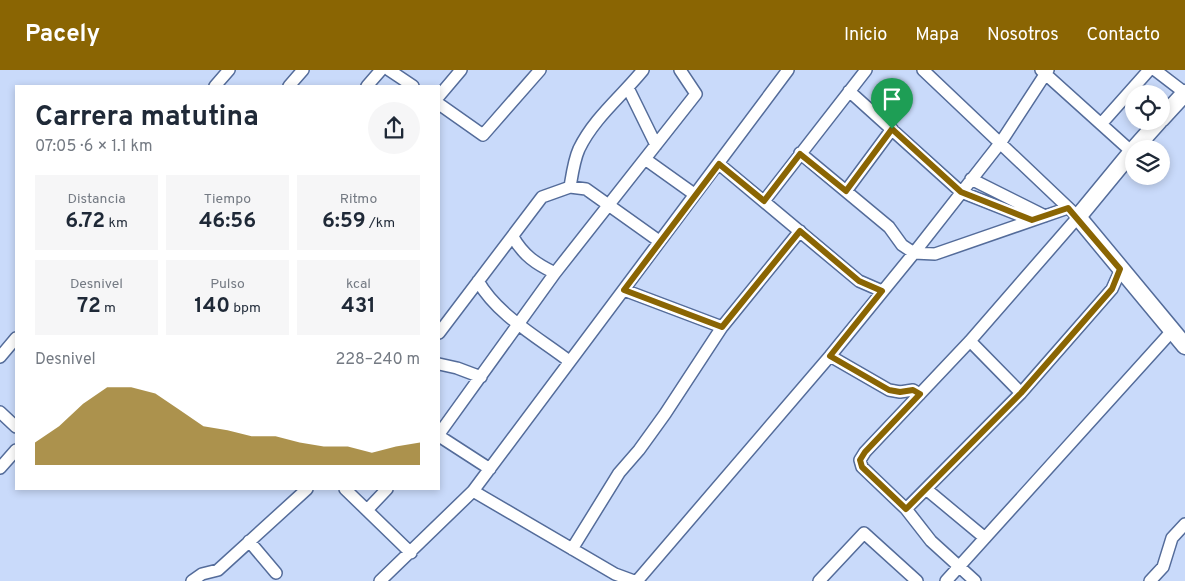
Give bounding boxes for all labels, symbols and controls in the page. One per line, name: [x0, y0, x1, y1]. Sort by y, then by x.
text: Pacely: [25, 20, 100, 50]
text: Inicio: [844, 24, 887, 47]
text: Mapa: [915, 24, 959, 47]
text: Nosotros: [987, 24, 1059, 47]
text: Contacto: [1087, 24, 1160, 47]
pin: [871, 78, 913, 129]
icon: arrive: [878, 85, 906, 113]
map controls: [1125, 85, 1170, 185]
button: locate: [1125, 85, 1170, 130]
text: Carrera matutina: [35, 100, 259, 136]
button: share: [368, 102, 420, 154]
text: 07:05 · 6 × 1.1 km: [35, 137, 153, 157]
button: layers: [1125, 140, 1170, 185]
text: Distancia: [67, 191, 126, 208]
text: Tiempo: [204, 191, 251, 208]
text: Ritmo: [340, 191, 377, 208]
text: 6.72: [65, 208, 105, 235]
text: 46:56: [199, 208, 256, 235]
text: 6:59: [322, 208, 366, 235]
text: km: [105, 215, 128, 232]
text: /km: [366, 215, 395, 232]
text: Desnivel: [70, 276, 123, 293]
text: Pulso: [210, 276, 245, 293]
text: kcal: [346, 276, 371, 293]
text: 72: [77, 293, 101, 320]
text: 140: [194, 293, 230, 320]
text: 431: [341, 293, 376, 320]
text: m: [101, 300, 116, 317]
text: bpm: [230, 300, 261, 317]
text: Desnivel: [35, 350, 96, 370]
text: 228–240 m: [335, 350, 420, 370]

